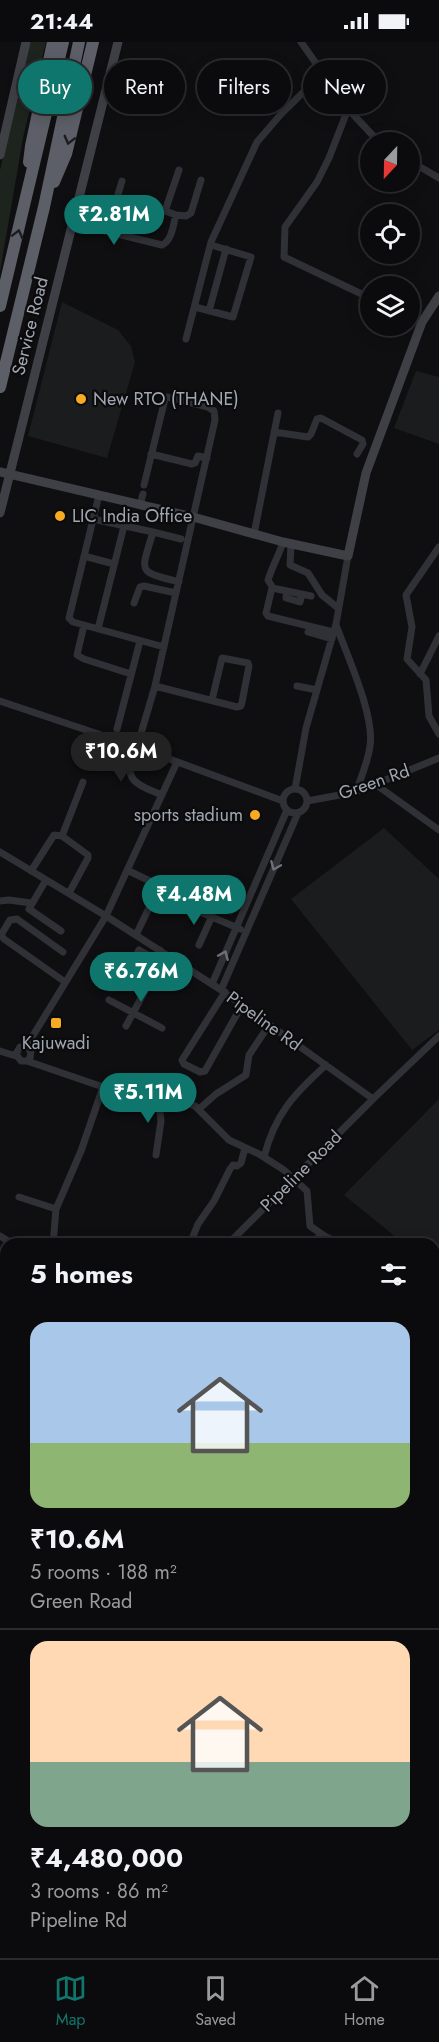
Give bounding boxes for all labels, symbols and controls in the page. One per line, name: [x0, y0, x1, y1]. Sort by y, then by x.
text: 21:44: [30, 5, 93, 37]
chip: Buy: [18, 60, 92, 114]
chip: Rent: [104, 60, 185, 114]
chip: Filters: [197, 60, 291, 114]
chip: New: [303, 60, 386, 114]
north arrow: [360, 132, 420, 192]
map controls: [360, 132, 420, 336]
one-way arrow: [64, 134, 77, 144]
pin: ₹2.81M: [65, 195, 163, 246]
text: ₹2.81M: [78, 200, 150, 229]
button: locate: [360, 204, 420, 264]
one-way arrow: [10, 229, 23, 239]
street label: Service Road: [5, 274, 55, 378]
button: layers: [360, 276, 420, 336]
place label: New RTO (THANE): [93, 386, 239, 412]
marker: New RTO (THANE): [74, 392, 88, 406]
place label: LIC India Office: [72, 503, 192, 529]
marker: LIC India Office: [53, 509, 67, 523]
pin: ₹10.6M: [72, 732, 170, 783]
text: ₹10.6M: [85, 737, 157, 766]
street label: Green Rd: [335, 758, 413, 806]
place label: sports stadium: [134, 802, 243, 828]
marker: sports stadium: [248, 808, 262, 822]
one-way arrow: [270, 860, 282, 871]
pin: ₹4.48M: [145, 875, 243, 926]
text: ₹4.48M: [156, 880, 232, 909]
one-way arrow: [217, 951, 229, 962]
pin: ₹6.76M: [92, 952, 190, 1003]
text: ₹6.76M: [104, 957, 178, 986]
street label: Pipeline Rd: [221, 985, 307, 1057]
marker: Kajuwadi: [49, 1016, 63, 1030]
place label: Kajuwadi: [22, 1030, 90, 1056]
pin: ₹5.11M: [99, 1073, 197, 1124]
text: ₹5.11M: [114, 1078, 182, 1107]
street label: Pipeline Road: [254, 1124, 348, 1218]
text: 5 homes: [30, 1255, 133, 1293]
icon: filters: [377, 1258, 410, 1291]
icon: home: [166, 1361, 274, 1469]
text: ₹10.6M: [30, 1520, 124, 1558]
text: 5 rooms · 188 m²: [30, 1558, 177, 1587]
text: Green Road: [30, 1587, 132, 1616]
icon: home: [166, 1680, 274, 1788]
text: ₹4,480,000: [30, 1839, 183, 1877]
text: 3 rooms · 86 m²: [30, 1877, 168, 1906]
text: Pipeline Rd: [30, 1906, 127, 1935]
tab: Map: [54, 1972, 87, 2031]
tab: Saved: [195, 1972, 236, 2031]
tab: Home: [344, 1972, 385, 2031]

